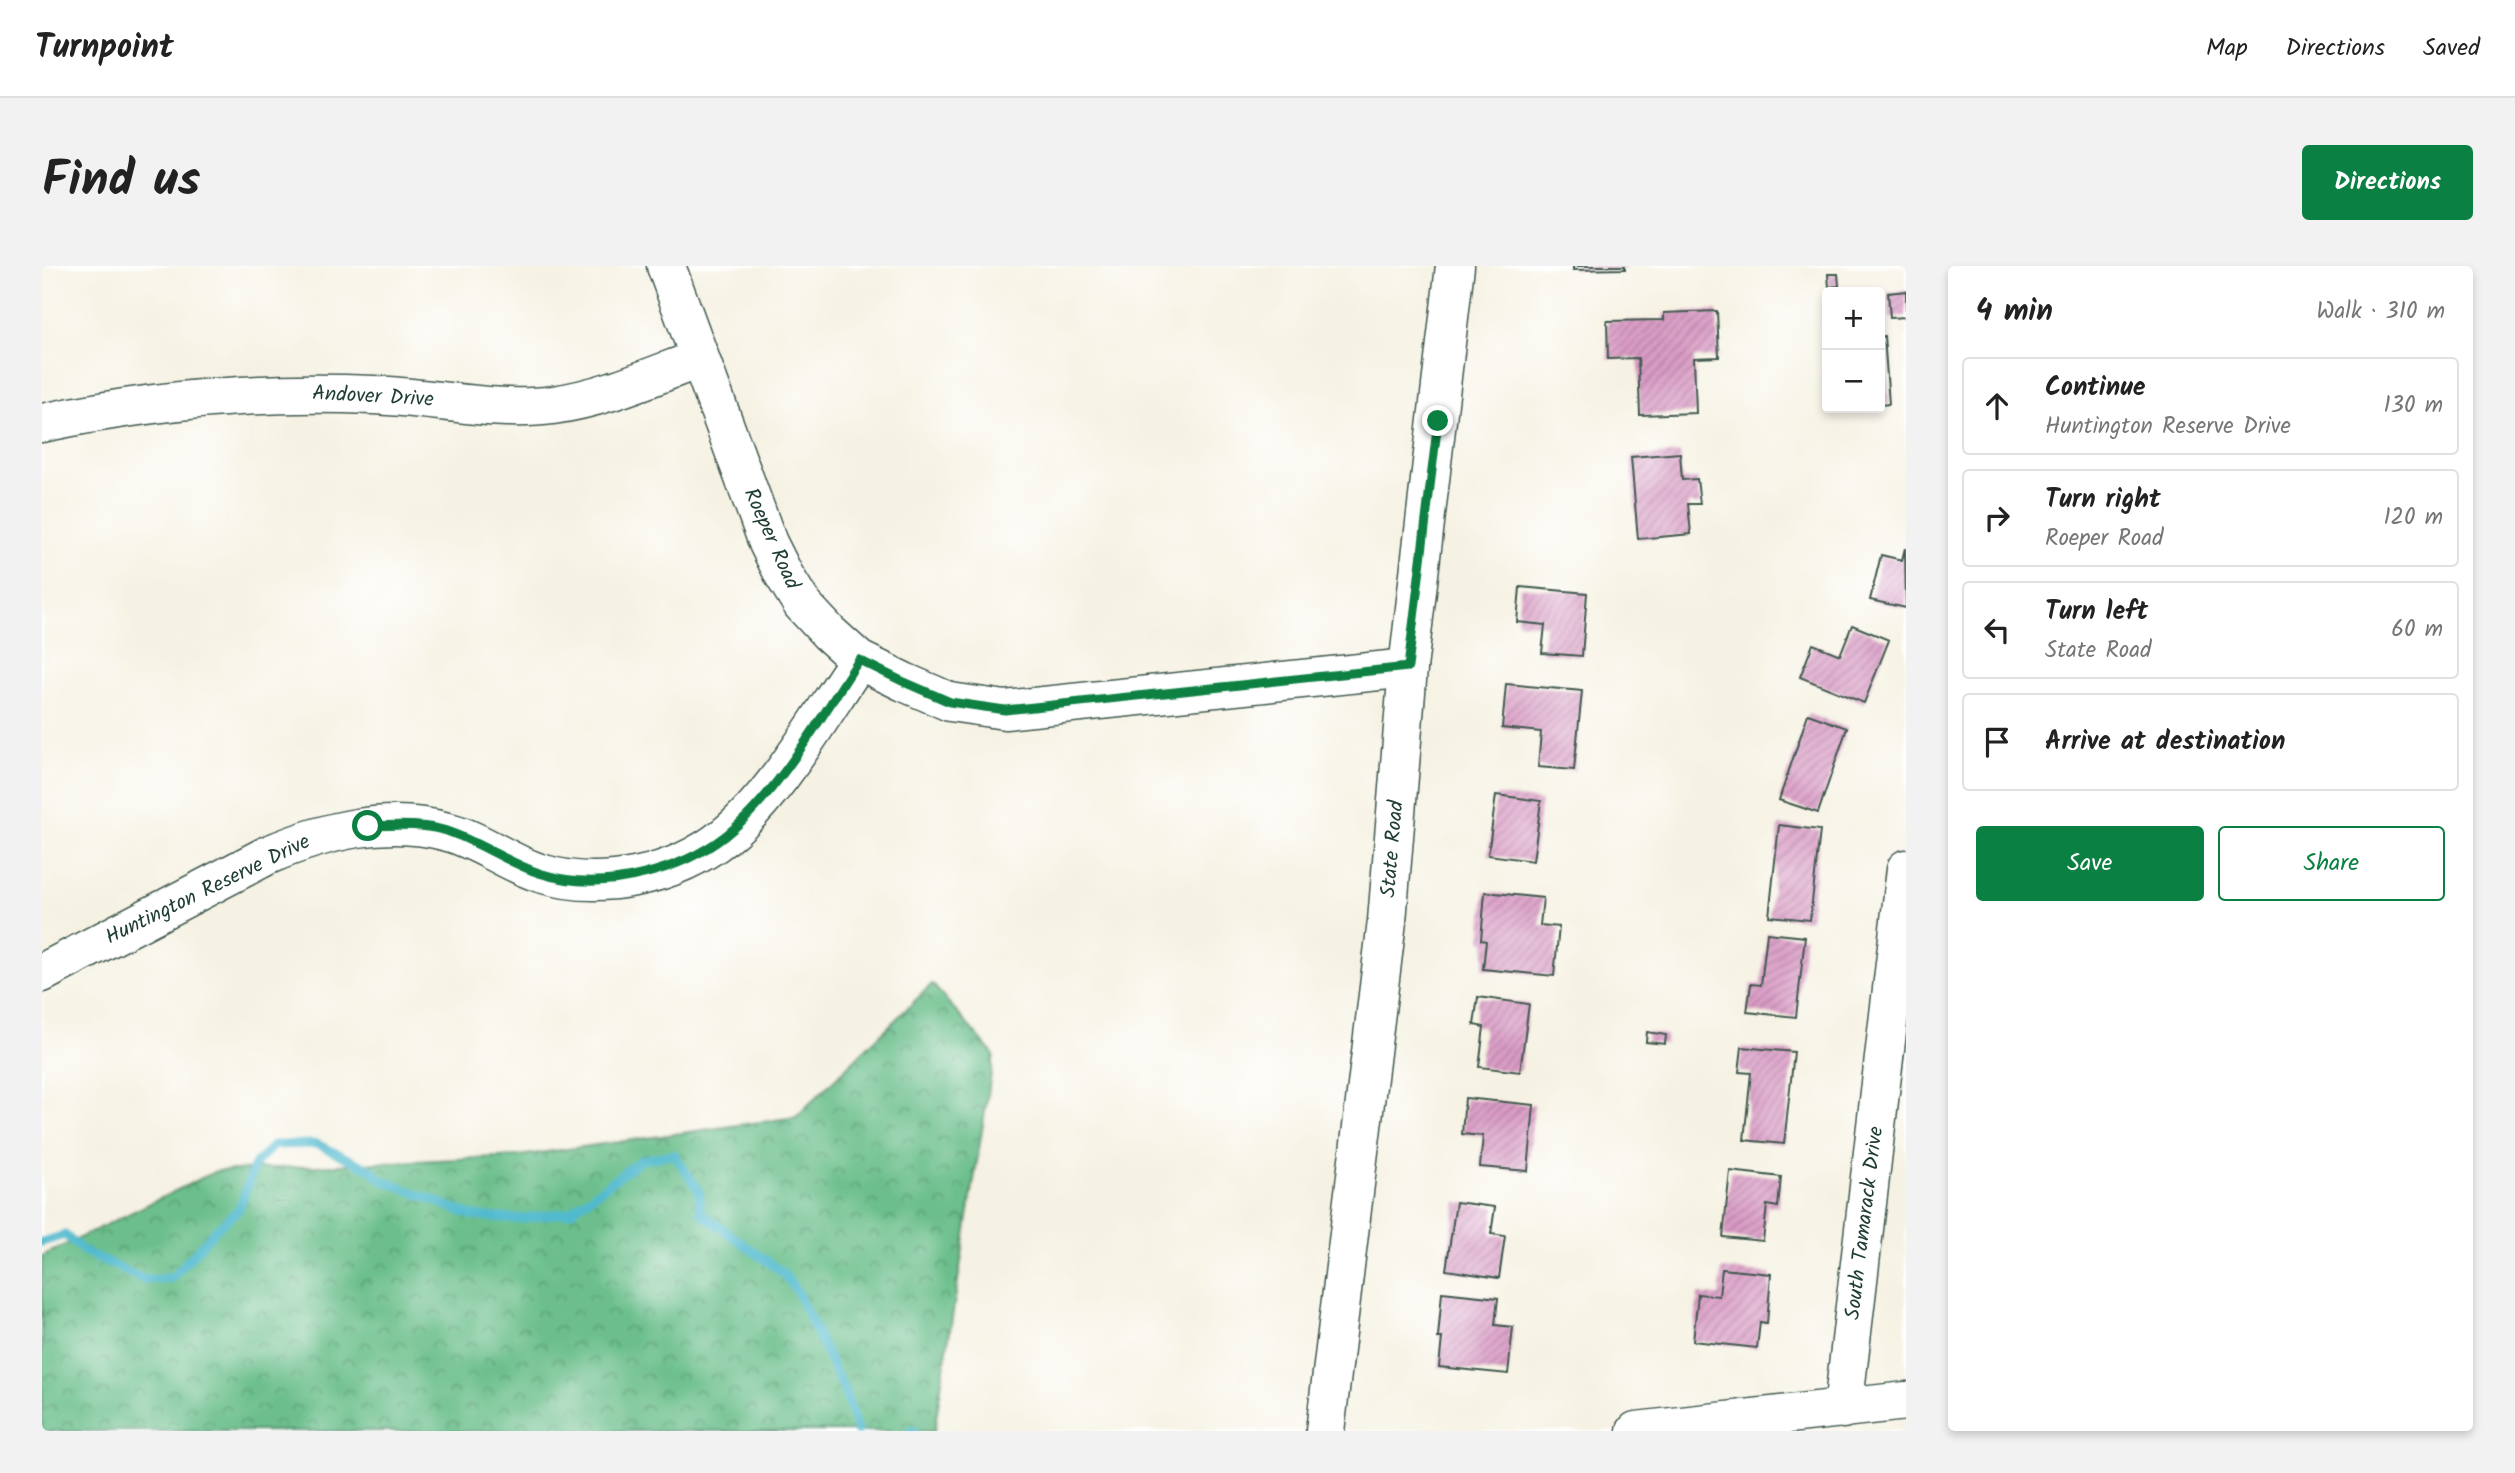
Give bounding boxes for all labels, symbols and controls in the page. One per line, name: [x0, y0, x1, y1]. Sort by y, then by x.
text: Turnpoint: [35, 22, 174, 75]
text: Map: [2206, 29, 2248, 68]
text: Directions: [2286, 29, 2385, 68]
text: Saved: [2423, 29, 2480, 68]
text: Find us: [42, 143, 200, 221]
button: Directions: [2302, 145, 2473, 220]
map controls: [1822, 287, 1885, 413]
button: +: [1822, 287, 1885, 350]
text: 4 min: [1976, 288, 2053, 336]
text: Walk · 310 m: [2317, 294, 2445, 330]
button: −: [1822, 350, 1885, 413]
text: Continue: [2045, 367, 2146, 409]
street label: Andover Drive: [311, 377, 435, 417]
icon: ahead: [1978, 387, 2016, 425]
text: 130 m: [2384, 388, 2443, 424]
route end: [1422, 405, 1453, 436]
text: Huntington Reserve Drive: [2045, 409, 2291, 445]
text: Turn right: [2045, 479, 2161, 521]
street label: Roeper Road: [734, 483, 808, 596]
icon: right: [1978, 499, 2016, 537]
text: 120 m: [2383, 500, 2443, 536]
text: Roeper Road: [2045, 521, 2164, 557]
text: Turn left: [2045, 591, 2148, 633]
icon: left: [1978, 611, 2016, 649]
text: 60 m: [2391, 612, 2443, 648]
text: State Road: [2045, 633, 2152, 669]
text: Arrive at destination: [2045, 721, 2285, 763]
icon: arrive: [1978, 723, 2016, 761]
street label: State Road: [1372, 799, 1414, 899]
route start: [352, 810, 383, 841]
street label: Huntington Reserve Drive: [100, 826, 317, 954]
button: Save: [1976, 826, 2204, 901]
button: Share: [2218, 826, 2445, 901]
street label: South Tamarack Drive: [1837, 1124, 1893, 1322]

